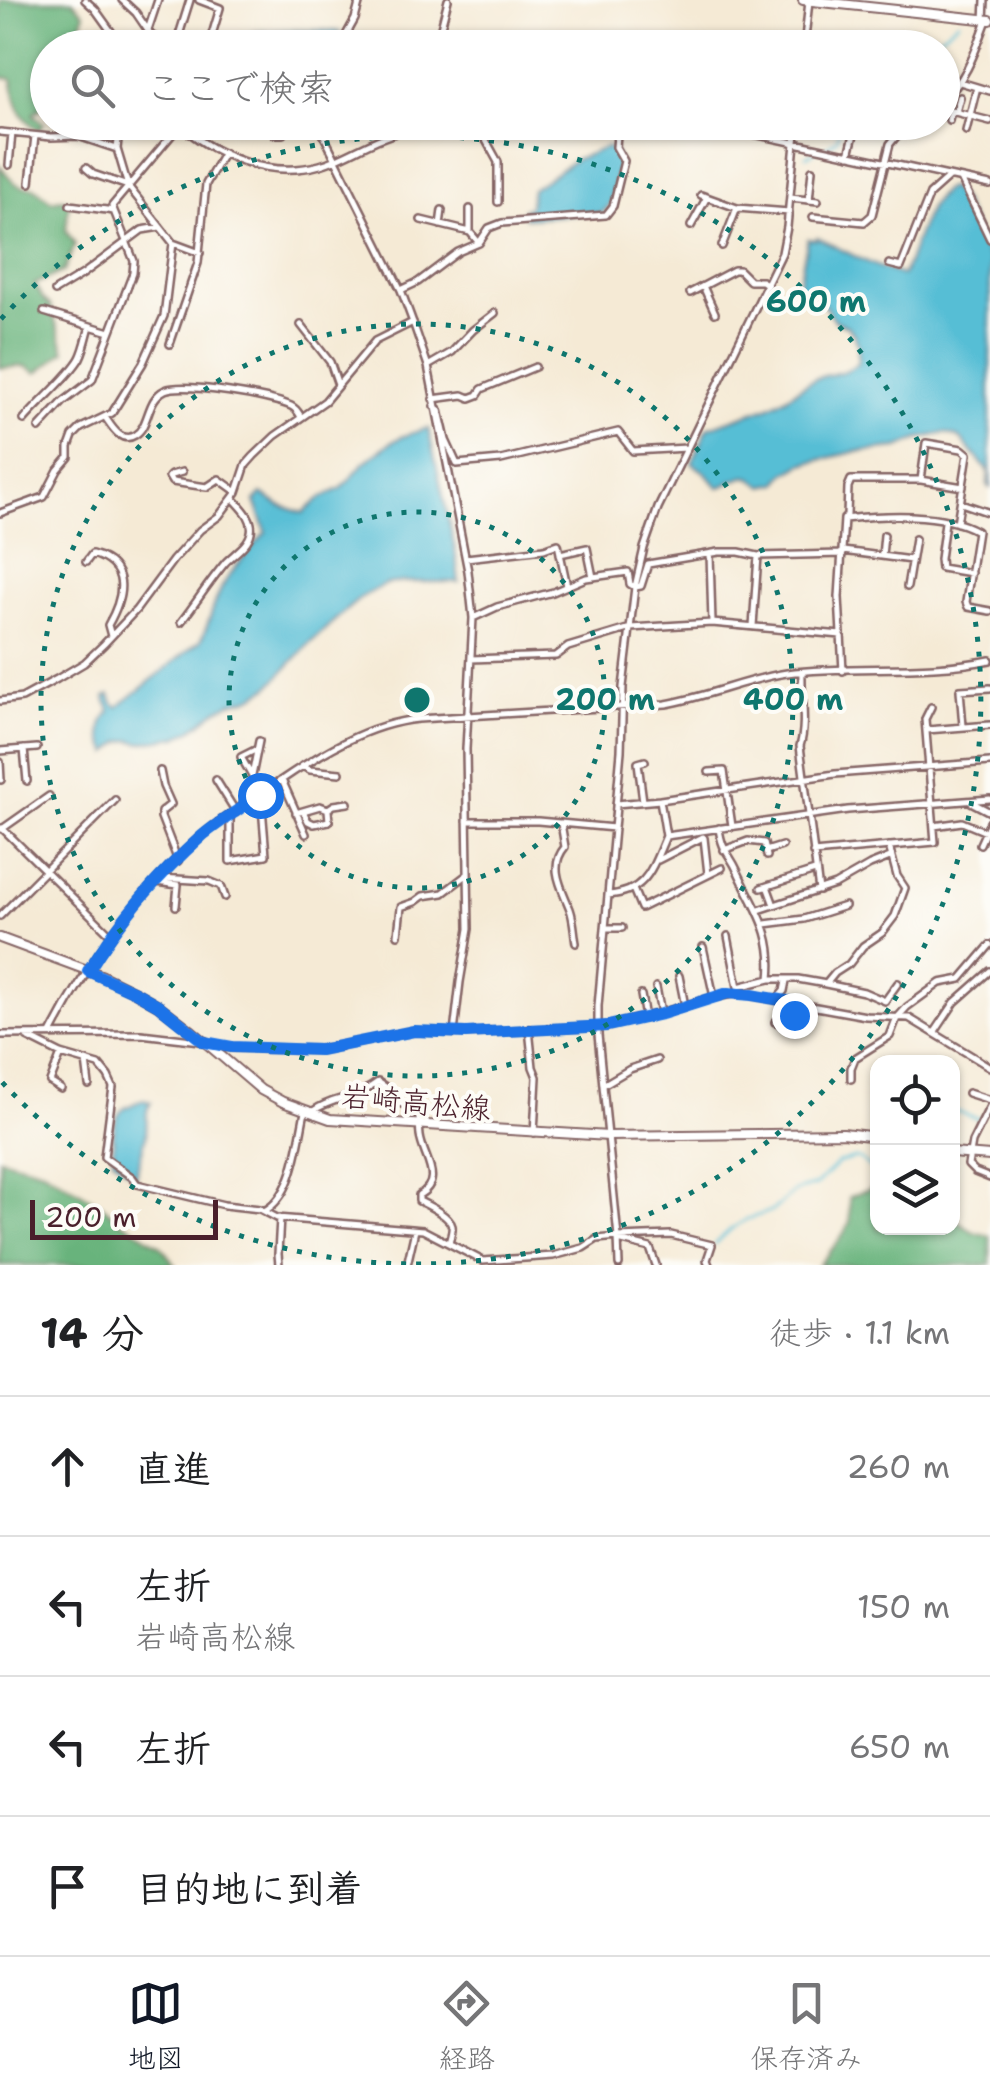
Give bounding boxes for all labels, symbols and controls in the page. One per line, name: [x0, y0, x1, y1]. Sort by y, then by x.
search box: [30, 30, 960, 140]
icon: search: [65, 58, 120, 113]
text: ここで検索: [145, 62, 335, 113]
text: 600 m: [766, 281, 866, 322]
text: 200 m: [555, 679, 655, 720]
text: 400 m: [743, 679, 843, 720]
centre of rings: [399, 682, 435, 718]
route start: [238, 773, 284, 819]
route end: [772, 993, 818, 1039]
map controls: [870, 1055, 960, 1235]
button: locate: [870, 1055, 960, 1145]
street label: 岩崎高松線: [339, 1075, 493, 1129]
button: layers: [870, 1145, 960, 1235]
scale bar: [30, 1195, 218, 1240]
text: 200 m: [45, 1198, 136, 1236]
text: 14 分: [40, 1305, 144, 1361]
text: 徒歩 · 1.1 km: [769, 1311, 950, 1354]
icon: ahead: [40, 1439, 95, 1494]
text: 直進: [135, 1443, 211, 1494]
text: 260 m: [847, 1445, 950, 1488]
text: 左折: [135, 1560, 211, 1611]
icon: left: [40, 1579, 95, 1634]
text: 150 m: [857, 1585, 950, 1628]
text: 岩崎高松線: [135, 1615, 295, 1658]
icon: left: [40, 1719, 95, 1774]
text: 左折: [135, 1723, 211, 1774]
text: 650 m: [849, 1725, 950, 1768]
icon: arrive: [40, 1859, 95, 1914]
text: 目的地に到着: [135, 1863, 363, 1914]
tab: 地図: [128, 1976, 184, 2077]
tab: 経路: [439, 1976, 495, 2077]
tab: 保存済み: [750, 1976, 862, 2077]

